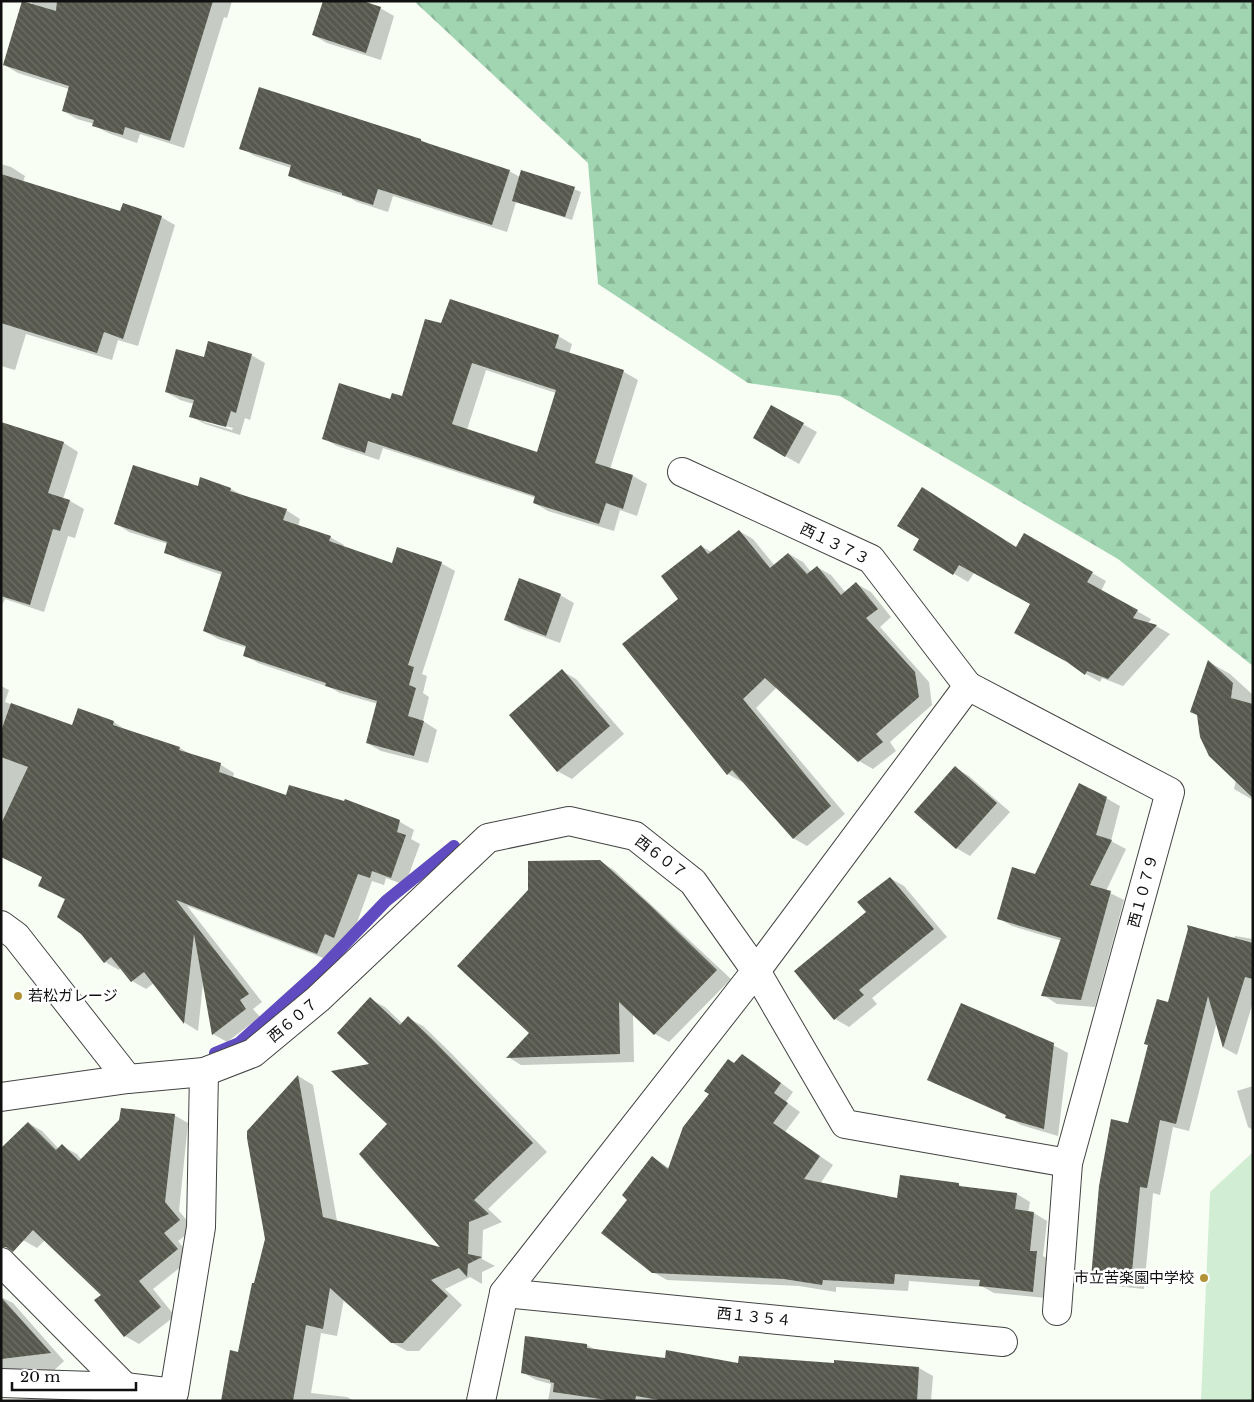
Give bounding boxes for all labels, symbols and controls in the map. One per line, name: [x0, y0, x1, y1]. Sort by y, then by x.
street label: 西１３７３: [797, 519, 873, 569]
street label: 西６０７: [632, 831, 691, 882]
street label: 西１０７９: [1124, 852, 1161, 930]
place label: 若松ガレージ: [28, 986, 118, 1005]
marker: 若松ガレージ: [12, 990, 24, 1002]
street label: 西６０７: [264, 993, 322, 1046]
place label: 市立苦楽園中学校: [1074, 1268, 1194, 1287]
marker: 市立苦楽園中学校: [1198, 1272, 1210, 1284]
street label: 西１３５４: [716, 1303, 792, 1330]
scale bar: [12, 1360, 136, 1392]
text: 20 m: [20, 1367, 60, 1386]

